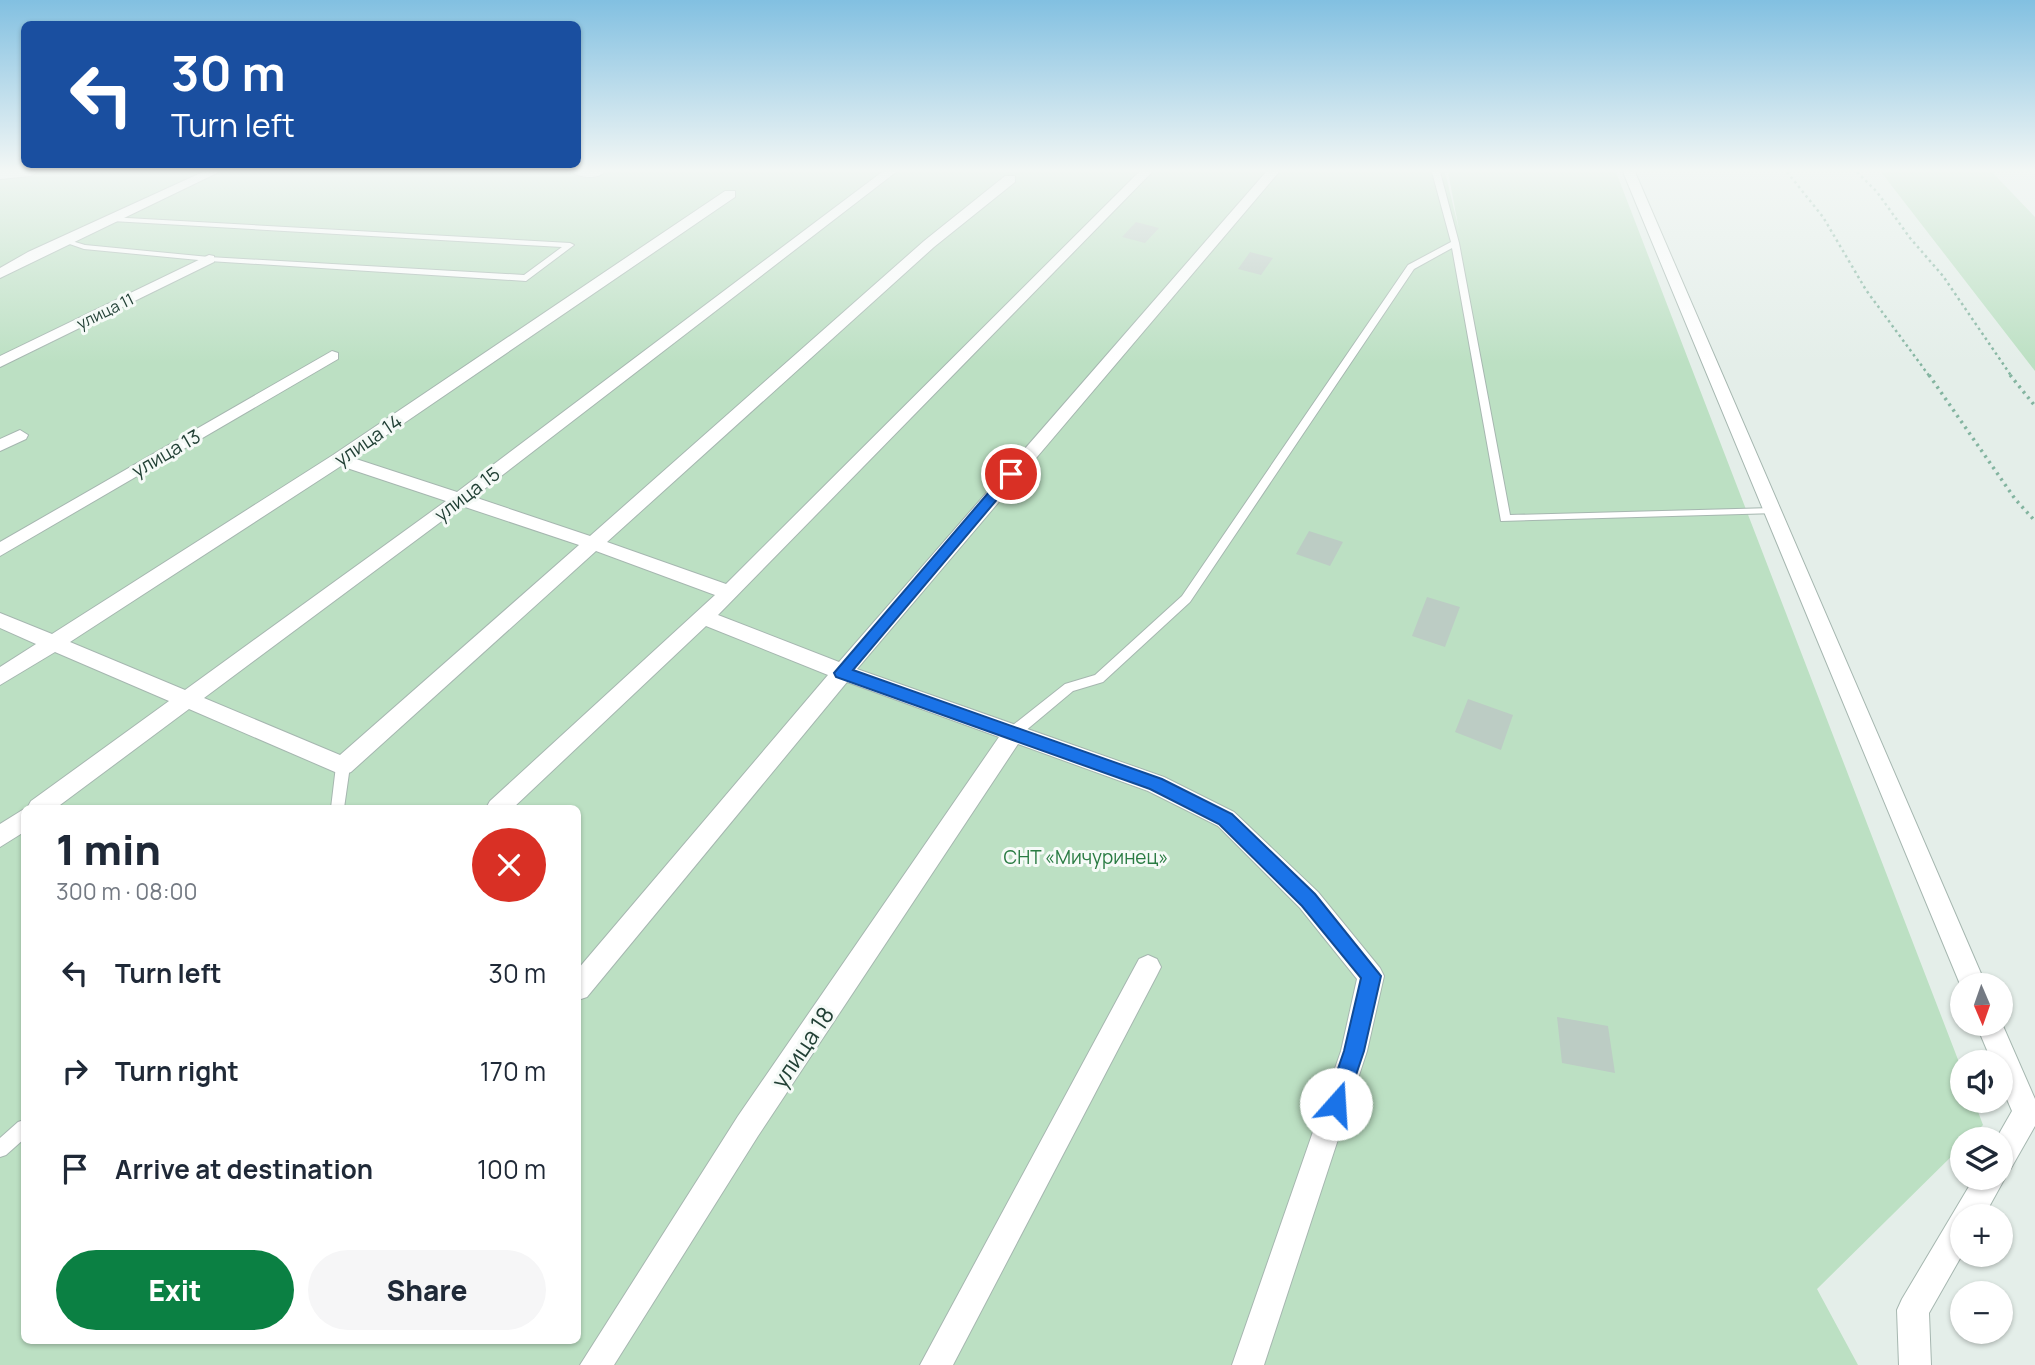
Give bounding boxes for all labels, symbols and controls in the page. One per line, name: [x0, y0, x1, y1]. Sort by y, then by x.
text: 30 m: [171, 39, 286, 106]
icon: left: [56, 49, 147, 140]
text: Turn left: [171, 103, 295, 147]
street label: улица 11: [73, 288, 137, 334]
street label: улица 14: [329, 408, 407, 472]
street label: улица 13: [127, 423, 205, 483]
pin: [981, 444, 1041, 504]
icon: arrive: [992, 455, 1030, 493]
street label: улица 15: [429, 461, 505, 527]
text: 1 min: [56, 820, 161, 878]
button: close: [472, 828, 546, 902]
park label: СНТ «Мичуринец»: [1004, 844, 1168, 870]
text: 300 m · 08:00: [56, 875, 198, 907]
icon: left: [56, 954, 94, 992]
text: Turn left: [115, 955, 222, 991]
text: 30 m: [489, 955, 546, 991]
north arrow: [1950, 973, 2012, 1036]
map controls: [1950, 973, 2013, 1344]
street label: улица 18: [763, 1000, 841, 1094]
button: sound: [1950, 1050, 2013, 1113]
icon: right: [56, 1052, 94, 1090]
text: Turn right: [115, 1053, 239, 1089]
text: 170 m: [480, 1053, 546, 1089]
position arrow: [1299, 1067, 1373, 1141]
button: layers: [1950, 1127, 2013, 1190]
icon: arrive: [56, 1150, 94, 1188]
text: Arrive at destination: [115, 1151, 373, 1187]
text: 100 m: [477, 1151, 546, 1187]
button: +: [1950, 1204, 2013, 1267]
button: Exit: [56, 1250, 294, 1330]
button: Share: [308, 1250, 546, 1330]
button: −: [1950, 1281, 2013, 1344]

